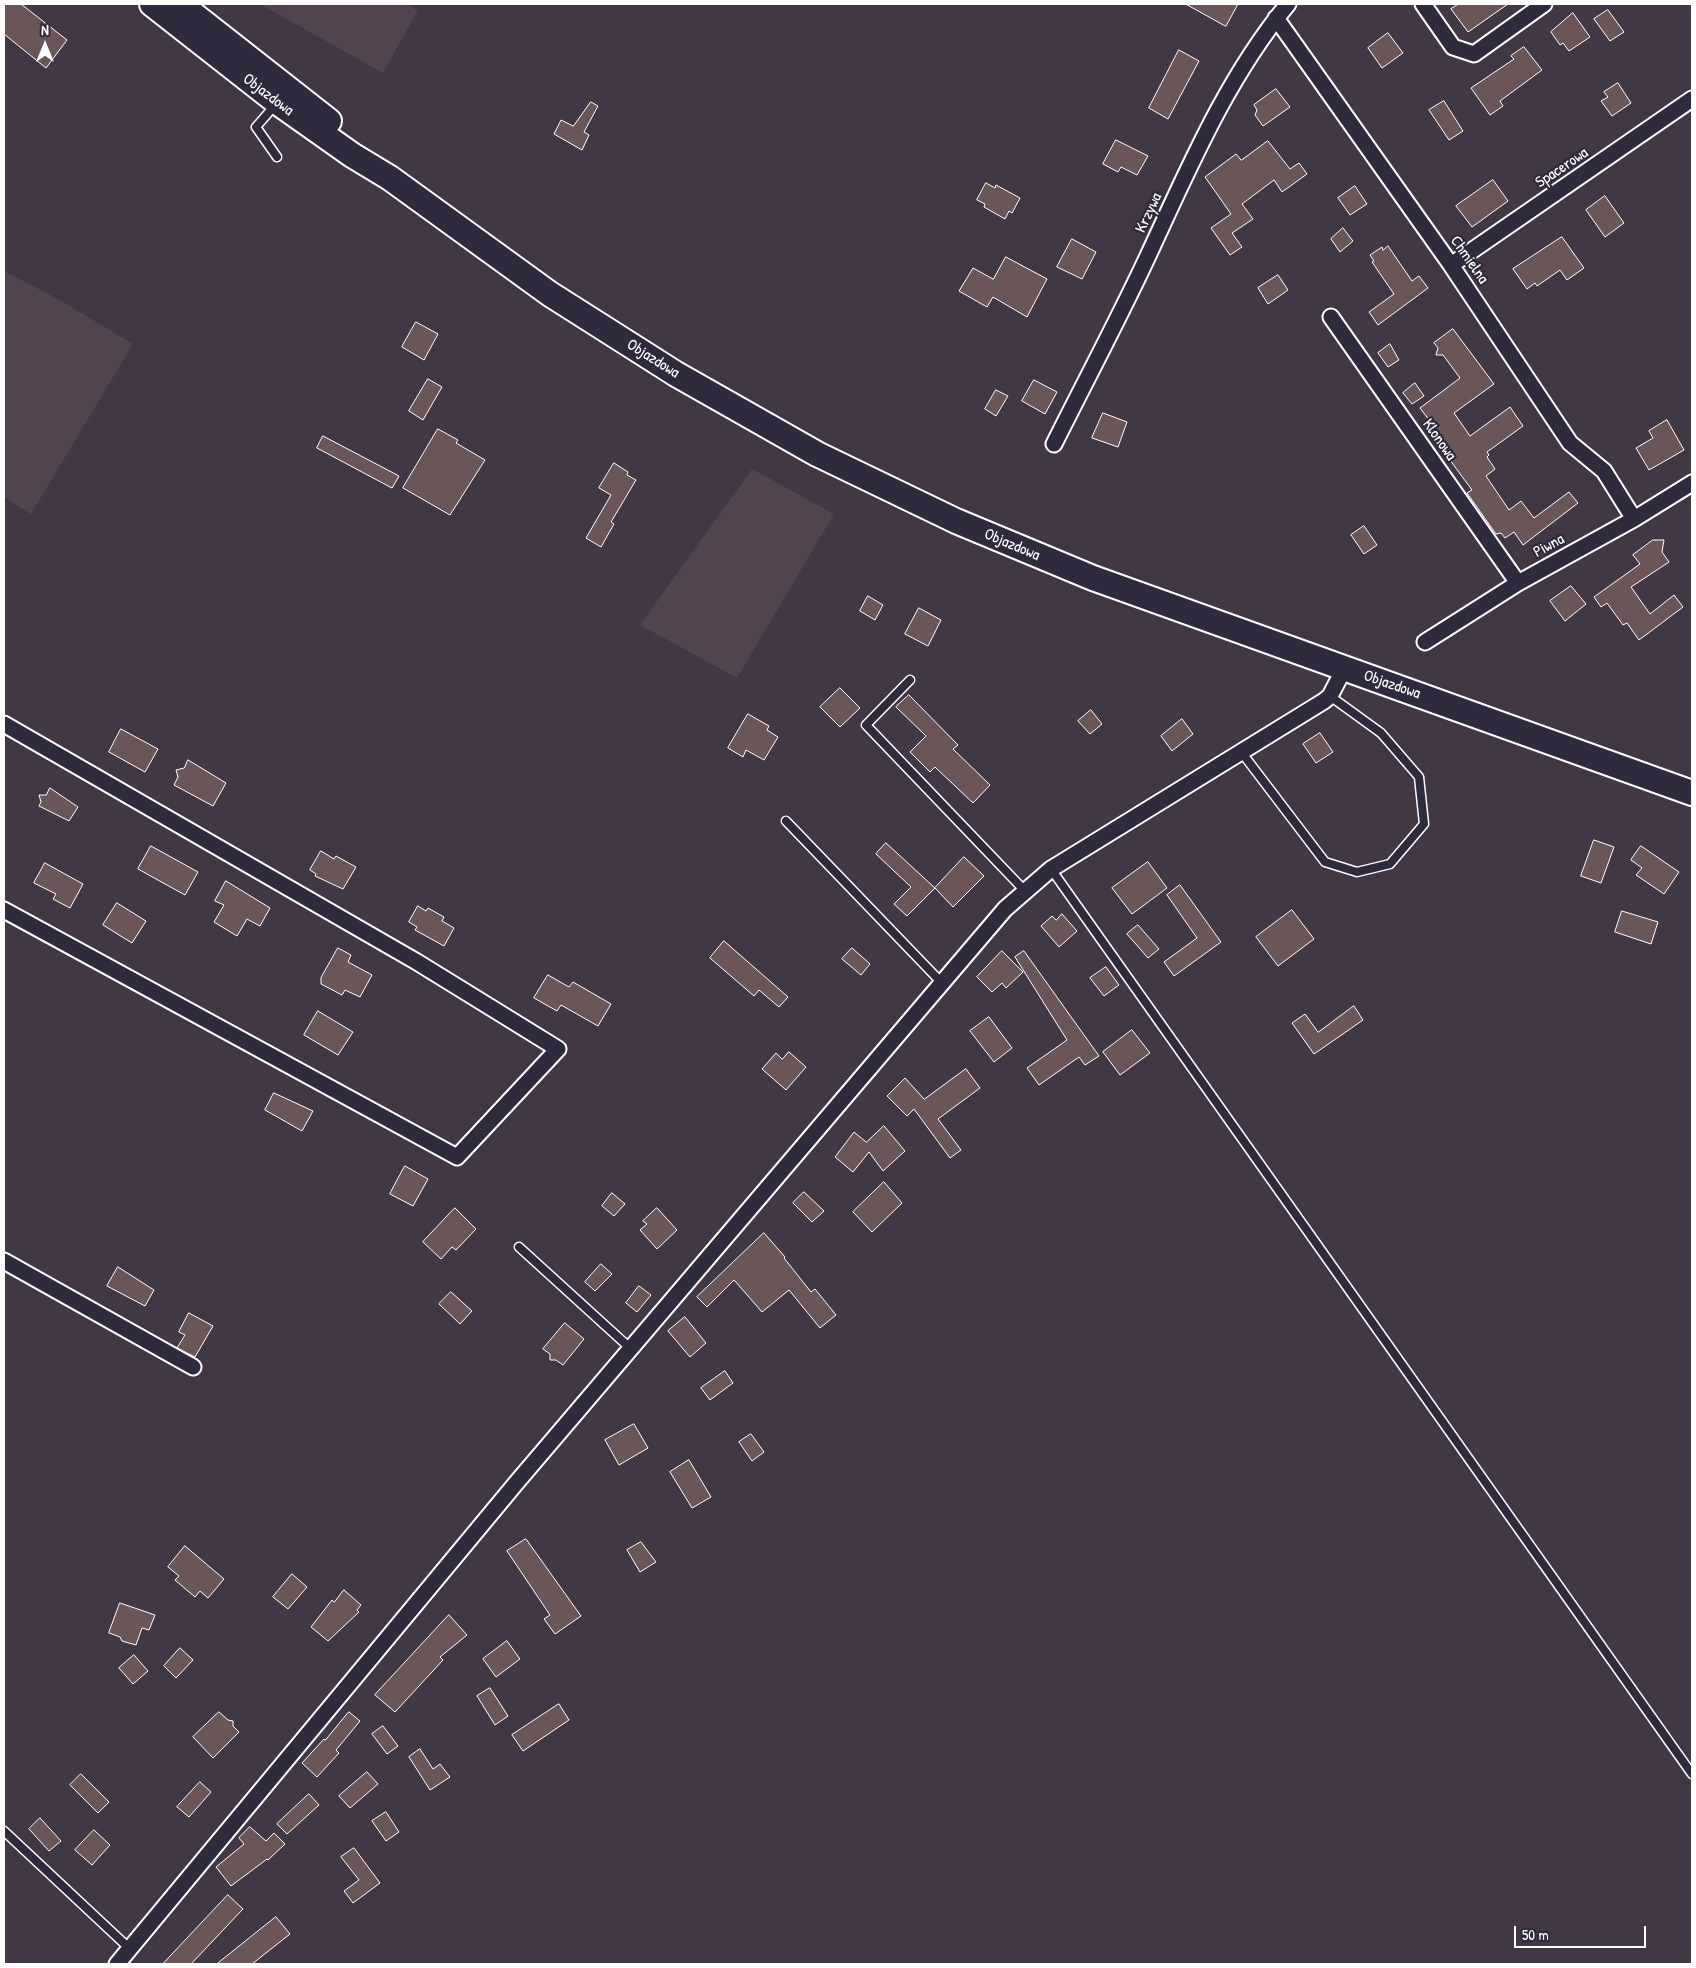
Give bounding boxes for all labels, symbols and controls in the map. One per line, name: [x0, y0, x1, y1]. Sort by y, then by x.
north arrow: [20, 20, 70, 70]
text: N: [41, 20, 49, 39]
street label: Objazdowa: [239, 70, 297, 120]
street label: Spacerowa: [1532, 143, 1592, 193]
street label: Krzywa: [1131, 190, 1167, 236]
street label: Chmielna: [1446, 232, 1492, 288]
street label: Objazdowa: [623, 335, 683, 383]
street label: Klonowa: [1418, 415, 1460, 465]
street label: Objazdowa: [981, 525, 1043, 565]
street label: Piwna: [1530, 530, 1568, 562]
street label: Objazdowa: [1361, 666, 1423, 704]
scale bar: [1516, 1916, 1648, 1948]
text: 50 m: [1522, 1924, 1549, 1945]

